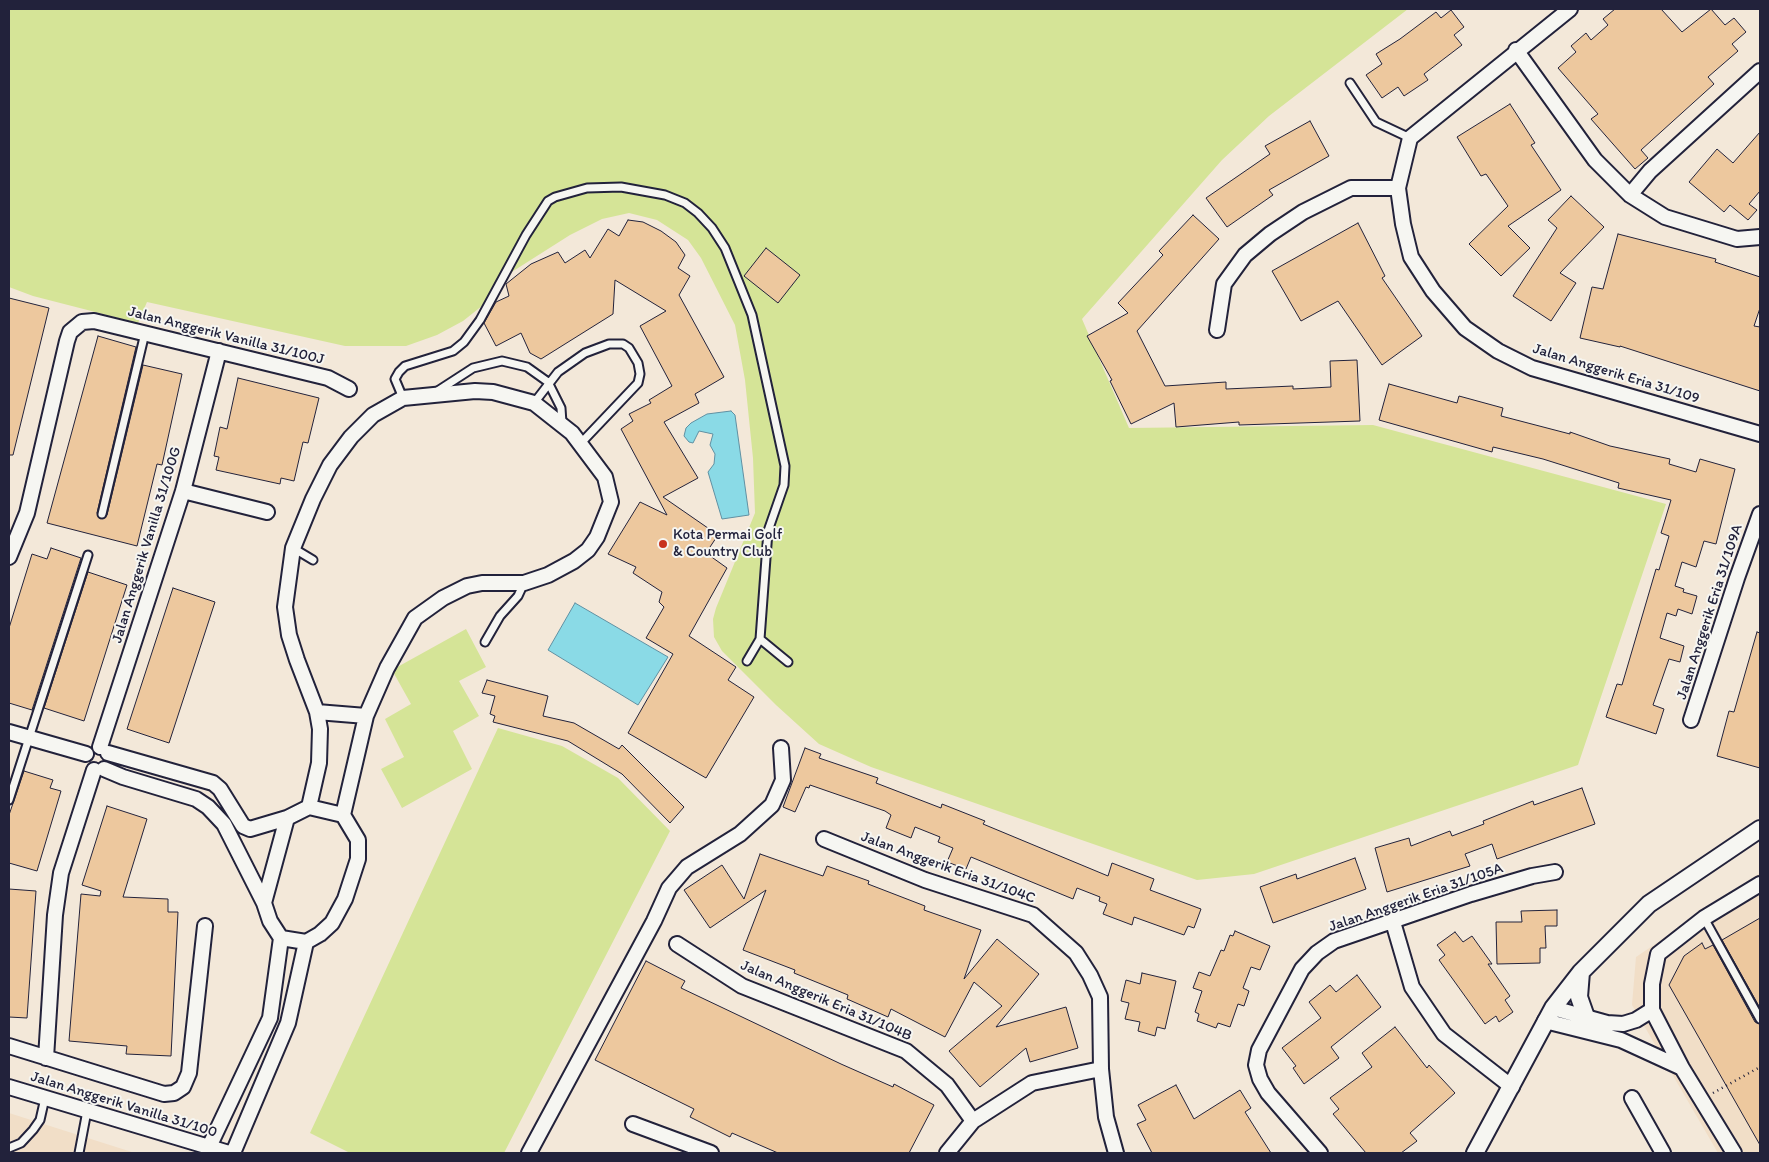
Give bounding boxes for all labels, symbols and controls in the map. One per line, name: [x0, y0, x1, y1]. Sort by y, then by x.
street label: Jalan Anggerik Vanilla 31/100J: [126, 303, 326, 369]
street label: Jalan Anggerik Eria 31/109: [1530, 340, 1702, 408]
street label: Jalan Anggerik Vanilla 31/100G: [109, 445, 185, 645]
street label: Jalan Anggerik Eria 31/109A: [1673, 522, 1747, 702]
place label: Kota Permai Golf & Country Club: [673, 526, 782, 561]
marker: Kota Permai Golf & Country Club: [657, 538, 669, 550]
street label: Jalan Anggerik Eria 31/104C: [858, 828, 1038, 908]
street label: Jalan Anggerik Eria 31/105A: [1327, 860, 1505, 936]
street label: Jalan Anggerik Eria 31/104B: [738, 957, 914, 1045]
street label: Jalan Anggerik Vanilla 31/100: [29, 1068, 219, 1142]

